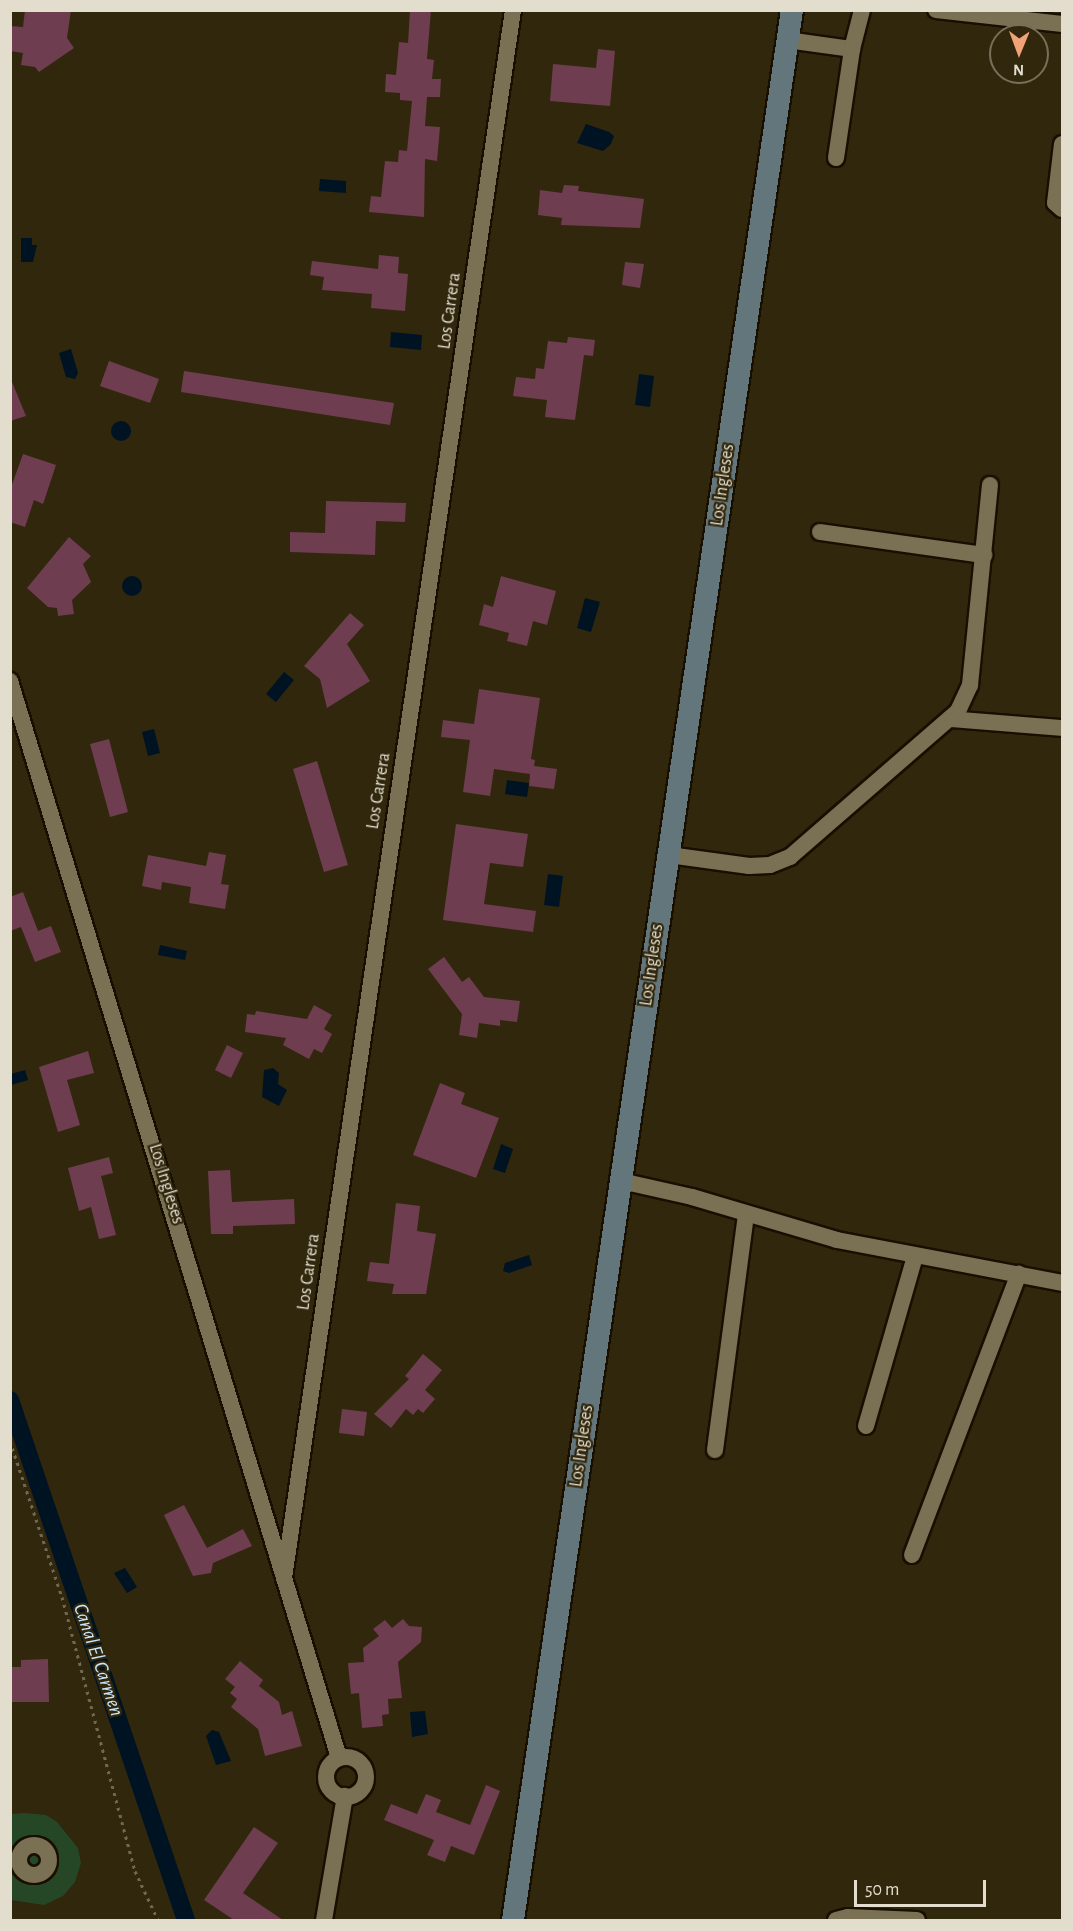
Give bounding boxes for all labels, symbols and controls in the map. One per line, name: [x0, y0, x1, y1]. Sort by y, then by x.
north arrow: [989, 24, 1049, 84]
text: N: [1013, 62, 1024, 78]
street label: Los Carrera: [434, 271, 466, 351]
street label: Los Ingleses: [707, 443, 739, 527]
street label: Los Carrera: [362, 751, 396, 831]
street label: Los Ingleses: [636, 923, 668, 1007]
street label: Los Ingleses: [144, 1141, 188, 1227]
street label: Los Carrera: [293, 1232, 325, 1312]
street label: Los Ingleses: [566, 1404, 598, 1488]
water label: Canal El Carmen: [68, 1601, 128, 1719]
scale bar: [857, 1868, 989, 1906]
text: 50 m: [865, 1881, 899, 1899]

